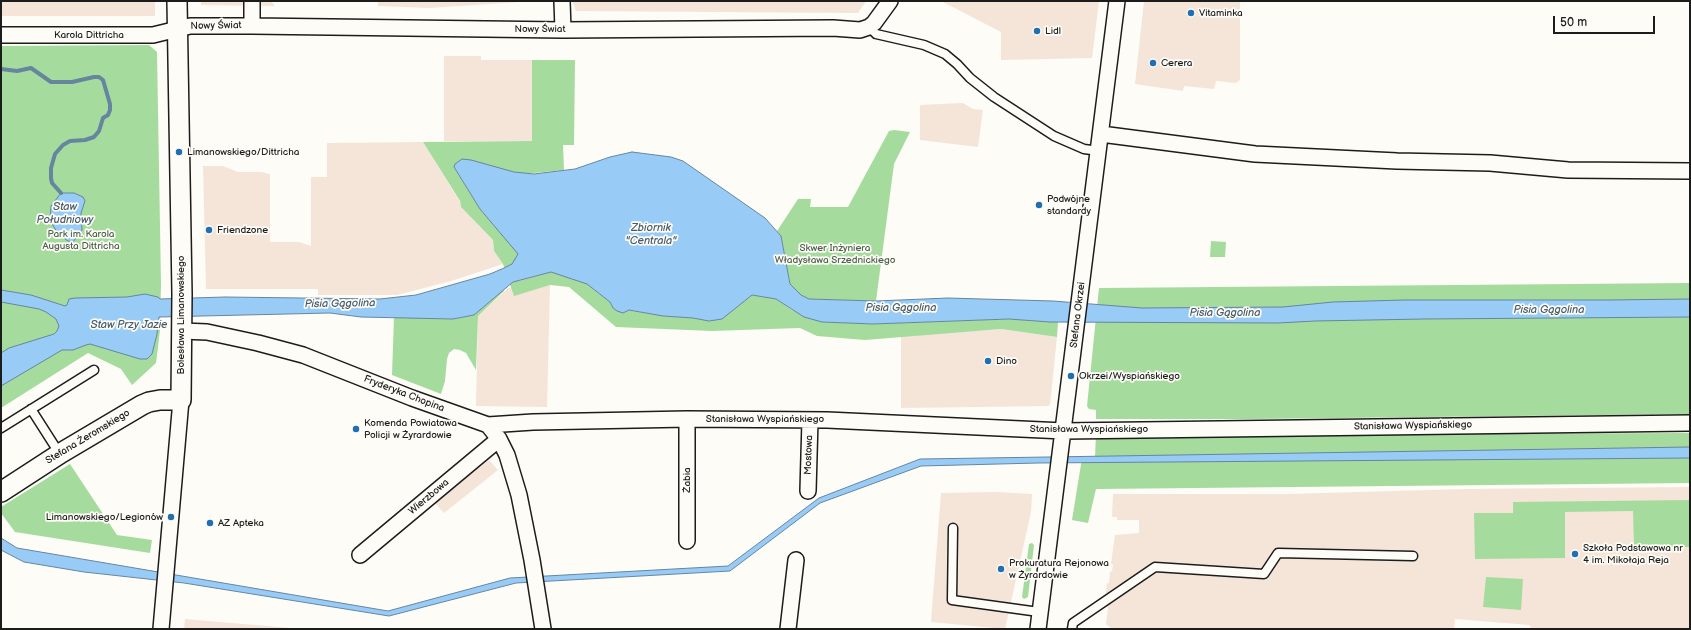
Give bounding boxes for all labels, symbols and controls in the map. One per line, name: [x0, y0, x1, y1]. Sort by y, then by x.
place label: Vitaminka: [1199, 7, 1243, 19]
marker: Vitaminka: [1186, 8, 1196, 18]
scale bar: [1555, 8, 1657, 34]
text: 50 m: [1560, 15, 1587, 30]
street label: Nowy Świat: [190, 20, 242, 32]
street label: Nowy Świat: [514, 23, 566, 35]
place label: Lidl: [1045, 25, 1061, 37]
marker: Lidl: [1032, 26, 1042, 36]
street label: Karola Dittricha: [54, 29, 124, 41]
place label: Cerera: [1161, 57, 1192, 69]
marker: Cerera: [1148, 58, 1158, 68]
place label: Limanowskiego/Dittricha: [187, 146, 299, 158]
marker: Limanowskiego/Dittricha: [174, 147, 184, 157]
place label: Podwójne standardy: [1047, 193, 1091, 216]
water label: Staw Południowy: [37, 200, 93, 226]
marker: Podwójne standardy: [1034, 200, 1044, 210]
water label: Zbiornik "Centrala": [626, 221, 676, 247]
place label: Friendzone: [217, 224, 268, 236]
marker: Friendzone: [204, 225, 214, 235]
park label: Park im. Karola Augusta Dittricha: [42, 228, 120, 252]
park label: Skwer Inżyniera Władysława Srzednickiego: [775, 242, 895, 266]
street label: Bolesława Limanowskiego: [175, 256, 187, 374]
street label: Stefana Okrzei: [1068, 281, 1088, 349]
water label: Pisia Gągolina: [304, 297, 376, 311]
water label: Pisia Gągolina: [866, 301, 936, 315]
water label: Pisia Gągolina: [1514, 303, 1584, 317]
water label: Pisia Gągolina: [1190, 306, 1260, 320]
water label: Staw Przy Jazie: [91, 318, 167, 332]
place label: Dino: [996, 355, 1017, 367]
marker: Dino: [983, 356, 993, 366]
place label: Okrzei/Wyspiańskiego: [1079, 370, 1180, 382]
marker: Okrzei/Wyspiańskiego: [1066, 371, 1076, 381]
street label: Fryderyka Chopina: [362, 373, 446, 415]
street label: Stefana Żeromskiego: [44, 407, 132, 467]
street label: Stanisława Wyspiańskiego: [706, 413, 824, 425]
place label: Komenda Powiatowa Policji w Żyrardowie: [364, 417, 457, 440]
street label: Stanisława Wyspiańskiego: [1354, 419, 1472, 433]
street label: Stanisława Wyspiańskiego: [1030, 423, 1148, 435]
marker: Komenda Powiatowa Policji w Żyrardowie: [351, 424, 361, 434]
street label: Mostowa: [802, 435, 816, 475]
street label: Żabia: [681, 467, 693, 493]
street label: Wierzbowa: [406, 477, 452, 517]
place label: Limanowskiego/Legionów: [46, 511, 163, 523]
marker: Limanowskiego/Legionów: [166, 512, 176, 522]
place label: AZ Apteka: [218, 517, 264, 529]
marker: AZ Apteka: [205, 518, 215, 528]
place label: Szkoła Podstawowa nr 4 im. Mikołaja Reja: [1583, 542, 1683, 566]
marker: Szkoła Podstawowa nr 4 im. Mikołaja Reja: [1570, 549, 1580, 559]
place label: Prokuratura Rejonowa w Żyrardowie: [1009, 557, 1109, 580]
marker: Prokuratura Rejonowa w Żyrardowie: [996, 564, 1006, 574]

